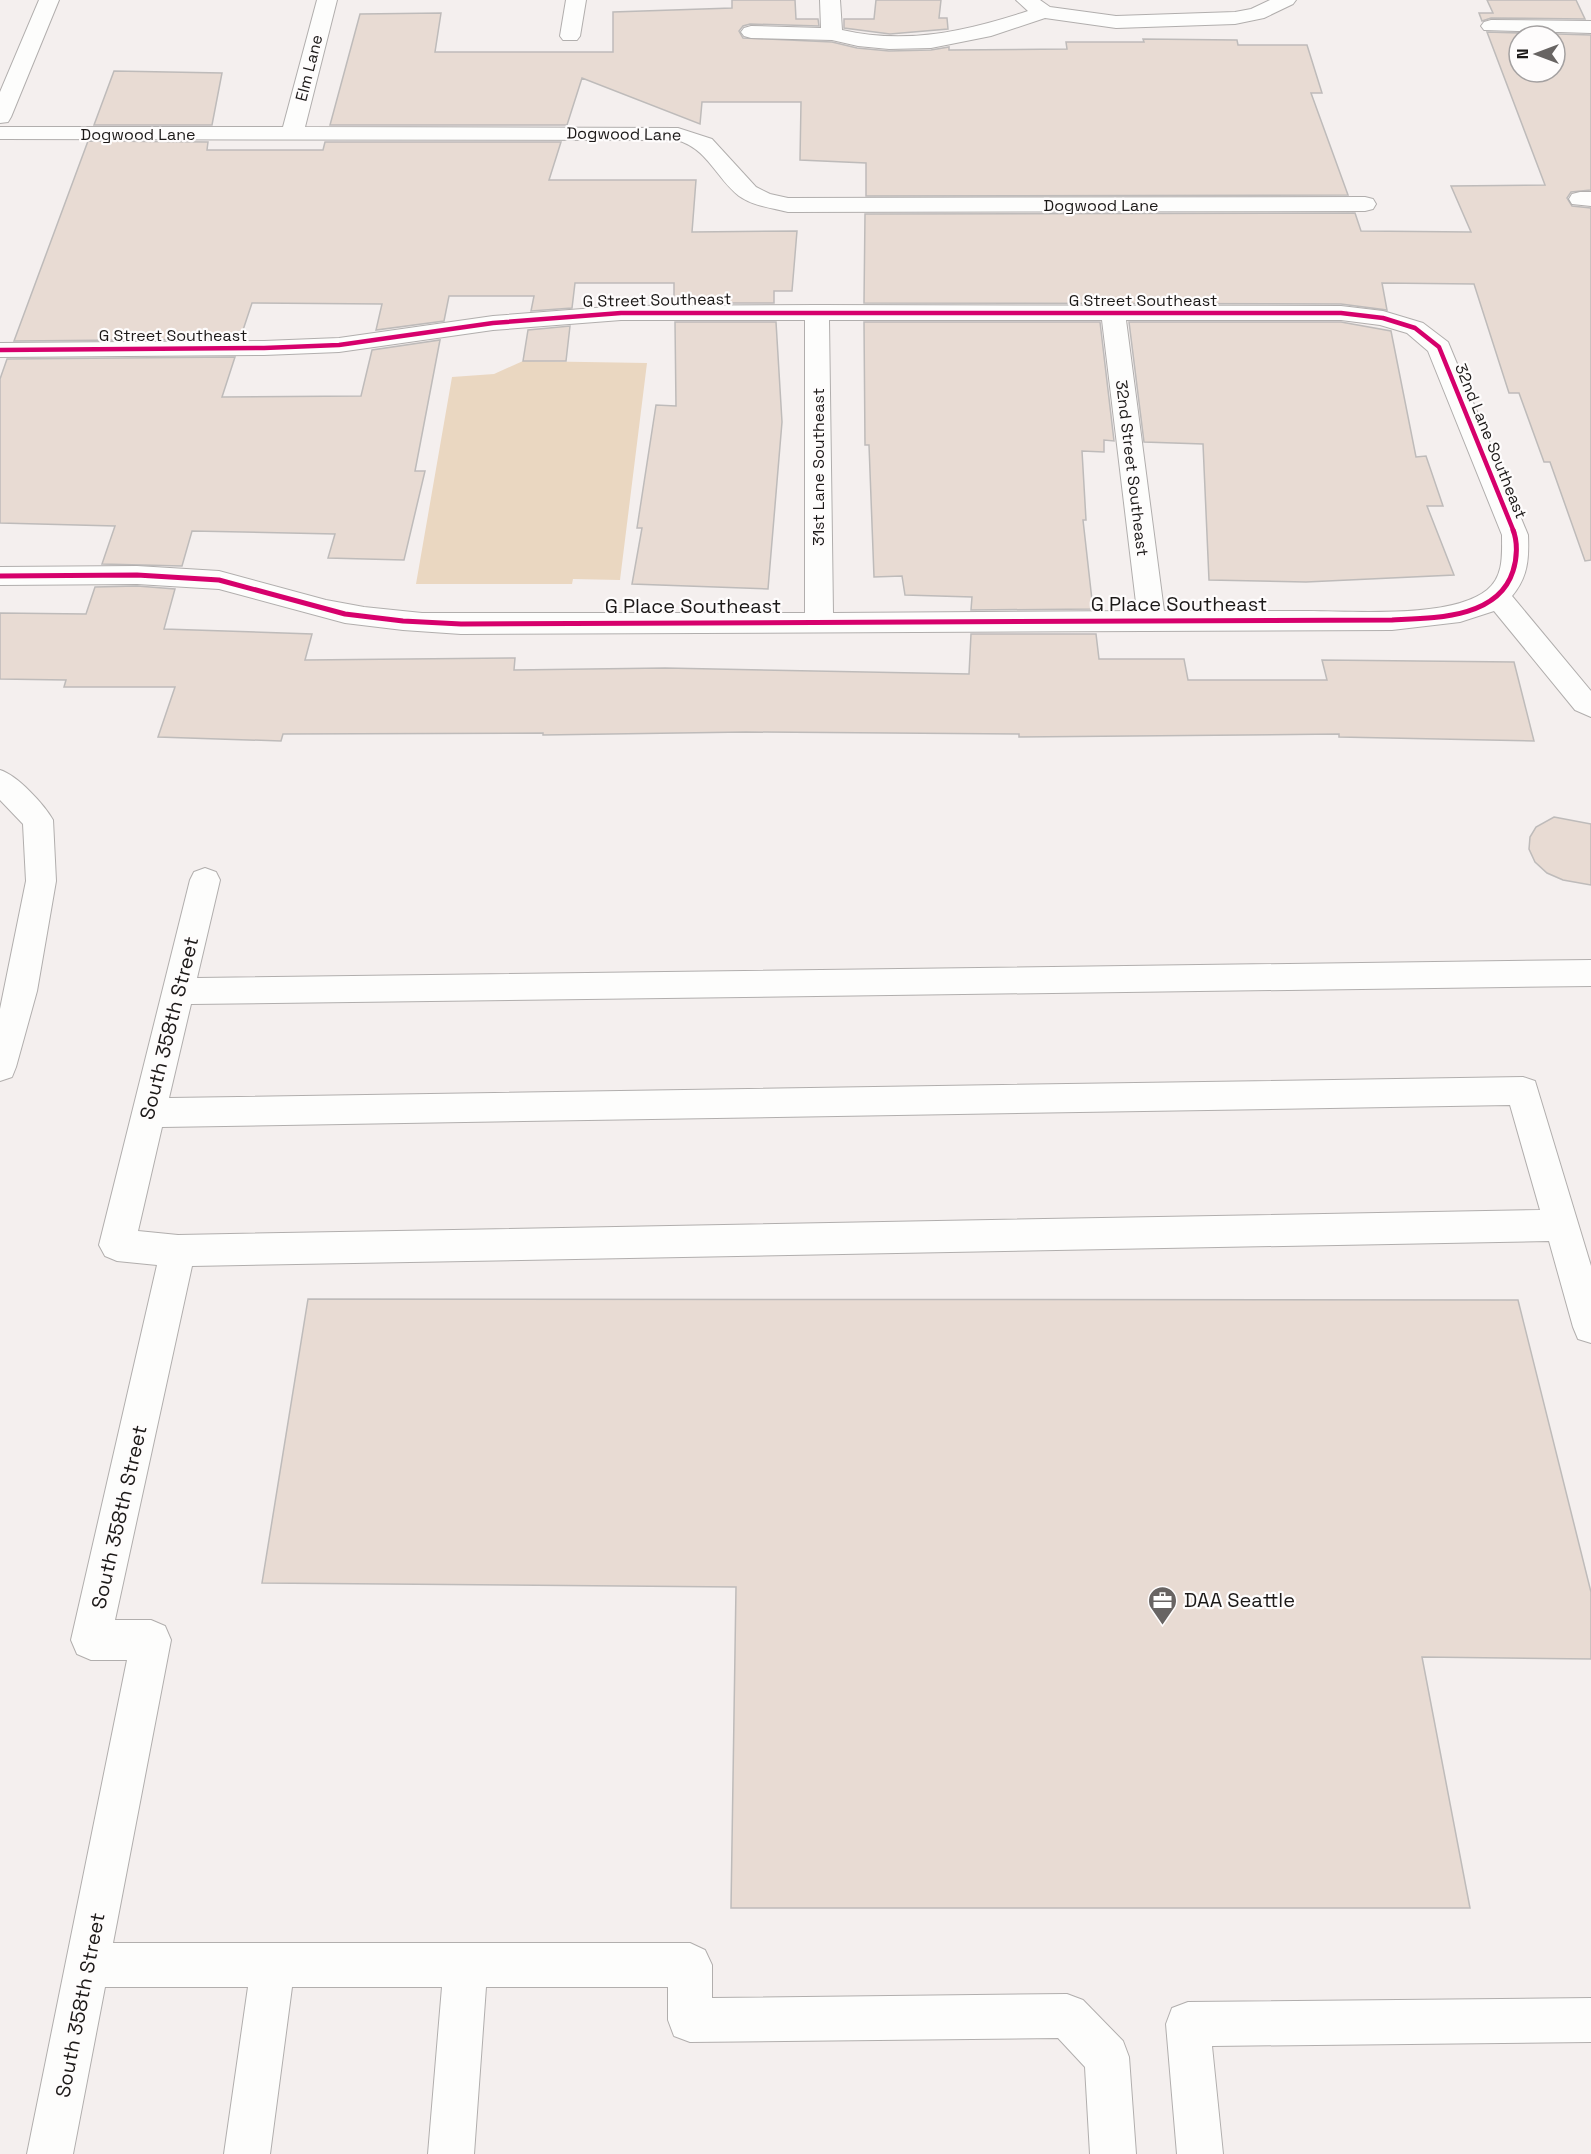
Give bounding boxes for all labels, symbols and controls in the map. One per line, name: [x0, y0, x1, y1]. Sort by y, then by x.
north arrow: [1507, 24, 1567, 84]
street label: Elm Lane: [291, 32, 327, 104]
text: N: [1512, 49, 1533, 59]
street label: Dogwood Lane: [566, 122, 682, 146]
street label: Dogwood Lane: [81, 124, 195, 145]
street label: Dogwood Lane: [1044, 195, 1158, 216]
street label: G Street Southeast: [583, 288, 731, 312]
street label: G Street Southeast: [1069, 290, 1217, 311]
street label: G Street Southeast: [99, 325, 247, 346]
street label: 32nd Lane Southeast: [1450, 360, 1532, 522]
street label: 32nd Street Southeast: [1111, 379, 1153, 557]
street label: 31st Lane Southeast: [808, 388, 829, 546]
street label: G Place Southeast: [1091, 591, 1267, 617]
street label: G Place Southeast: [605, 593, 781, 619]
street label: South 358th Street: [134, 934, 204, 1122]
street label: South 358th Street: [85, 1423, 153, 1611]
office icon: DAA Seattle: [1147, 1584, 1179, 1626]
place label: DAA Seattle: [1184, 1587, 1295, 1613]
street label: South 358th Street: [49, 1910, 111, 2100]

